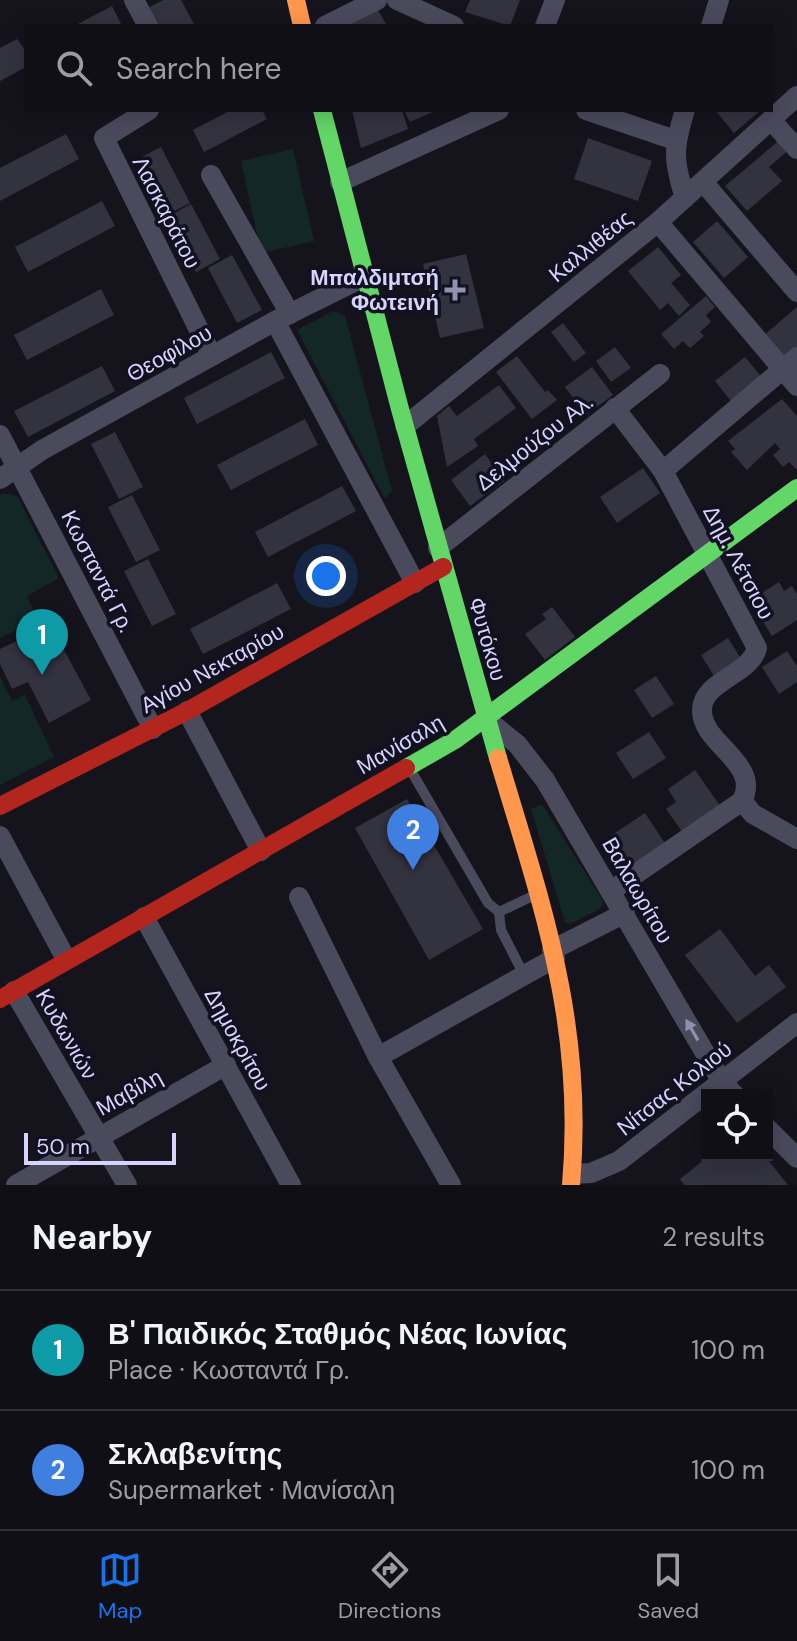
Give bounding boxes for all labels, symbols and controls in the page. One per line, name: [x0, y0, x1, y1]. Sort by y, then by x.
search box: [24, 24, 773, 112]
icon: search: [52, 46, 96, 90]
text: Search here: [116, 49, 282, 88]
street label: Λασκαράτου: [126, 151, 207, 273]
street label: Καλλιθέας: [543, 204, 638, 289]
place label: Μπαλδιμτσή Φωτεινή: [310, 263, 439, 317]
marker: Μπαλδιμτσή Φωτεινή: [446, 281, 464, 299]
street label: Θεοφίλου: [121, 318, 217, 389]
street label: Δελμούζου Αλ.: [470, 388, 599, 497]
street label: Δημ. Λέτσιου: [696, 500, 781, 624]
street label: Κωσταντά Γρ.: [54, 505, 141, 637]
your location: [306, 556, 346, 596]
street label: Φυτόκου: [462, 594, 513, 684]
pin: 1: [16, 609, 68, 675]
street label: Αγίου Νεκταρίου: [135, 617, 289, 720]
street label: Μανίσαλη: [351, 708, 449, 781]
pin: 2: [387, 804, 439, 870]
street label: Βαλαωρίτου: [596, 832, 680, 949]
street label: Δημοκρίτου: [198, 983, 278, 1096]
street label: Κυδωνιών: [29, 984, 104, 1085]
one-way arrow: [685, 1019, 699, 1041]
street label: Νίτσας Κολιού: [611, 1034, 738, 1142]
street label: Μαβίλη: [91, 1062, 168, 1123]
map controls: [701, 1089, 773, 1161]
button: locate: [701, 1089, 773, 1161]
scale bar: [24, 1129, 176, 1165]
text: 50 m: [36, 1132, 90, 1161]
text: Nearby: [32, 1215, 152, 1260]
text: 2 results: [662, 1220, 765, 1254]
text: Β' Παιδικός Σταθμός Νέας Ιωνίας: [108, 1314, 567, 1353]
text: 1: [53, 1333, 63, 1367]
text: 100 m: [691, 1333, 765, 1367]
text: Place · Κωσταντά Γρ.: [108, 1353, 349, 1387]
text: Σκλαβενίτης: [108, 1434, 282, 1473]
text: 2: [50, 1453, 66, 1487]
text: 100 m: [691, 1453, 765, 1487]
text: Supermarket · Μανίσαλη: [108, 1473, 395, 1507]
tab: Map: [98, 1548, 142, 1625]
tab: Directions: [338, 1548, 442, 1625]
tab: Saved: [637, 1548, 699, 1625]

